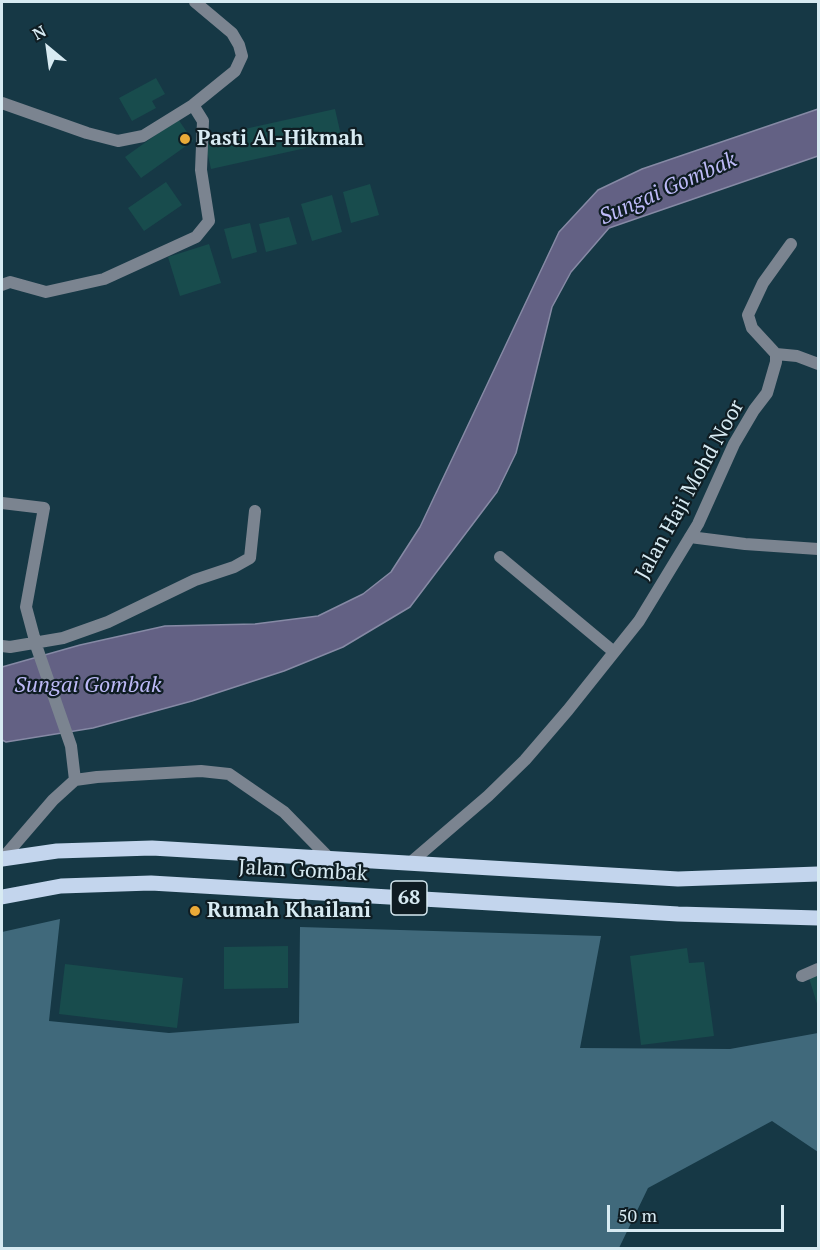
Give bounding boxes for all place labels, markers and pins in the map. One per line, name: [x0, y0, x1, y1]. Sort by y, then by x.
place label: Pasti Al-Hikmah: [197, 126, 363, 152]
marker: Pasti Al-Hikmah: [178, 132, 192, 146]
place label: Rumah Khailani: [207, 898, 371, 924]
marker: Rumah Khailani: [188, 904, 202, 918]

